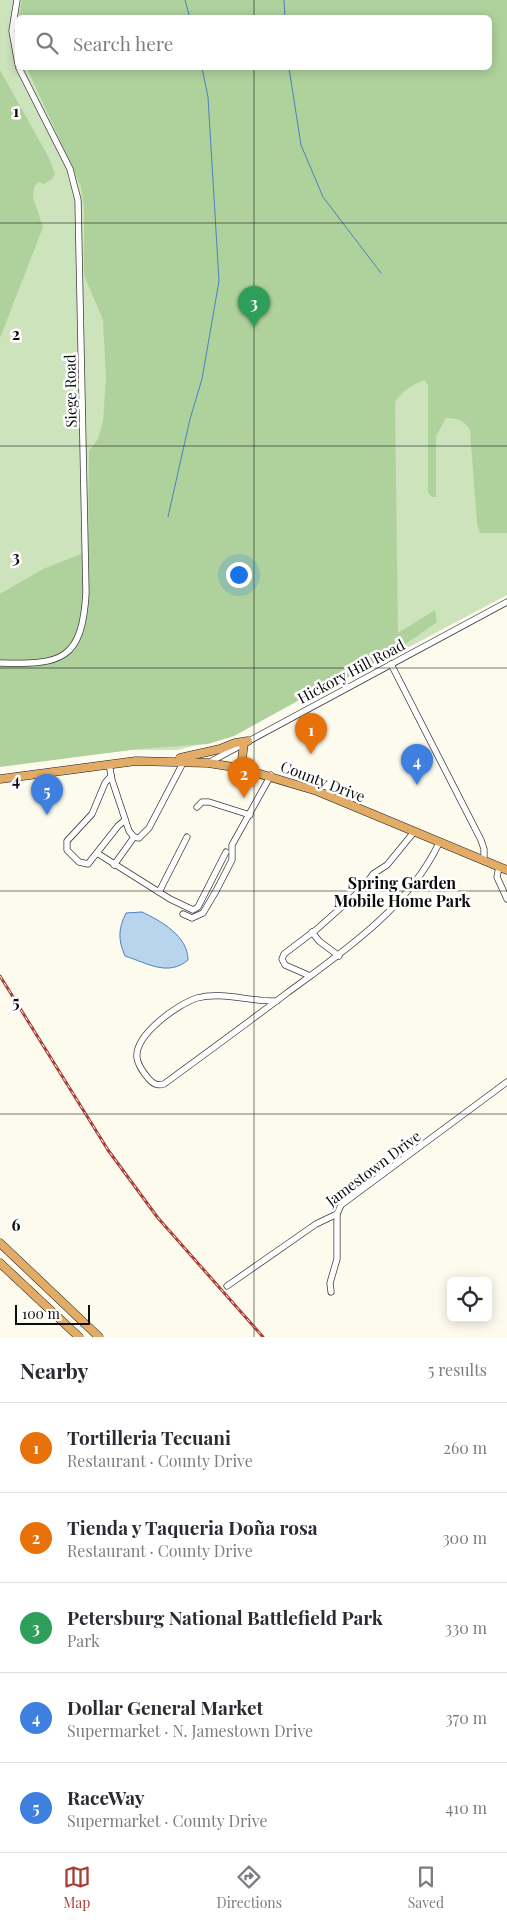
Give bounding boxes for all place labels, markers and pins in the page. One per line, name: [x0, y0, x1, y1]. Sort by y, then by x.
pin: 3: [238, 286, 270, 327]
pin: 1: [295, 713, 327, 754]
pin: 4: [401, 744, 433, 785]
pin: 2: [228, 757, 260, 798]
pin: 5: [31, 774, 63, 815]

